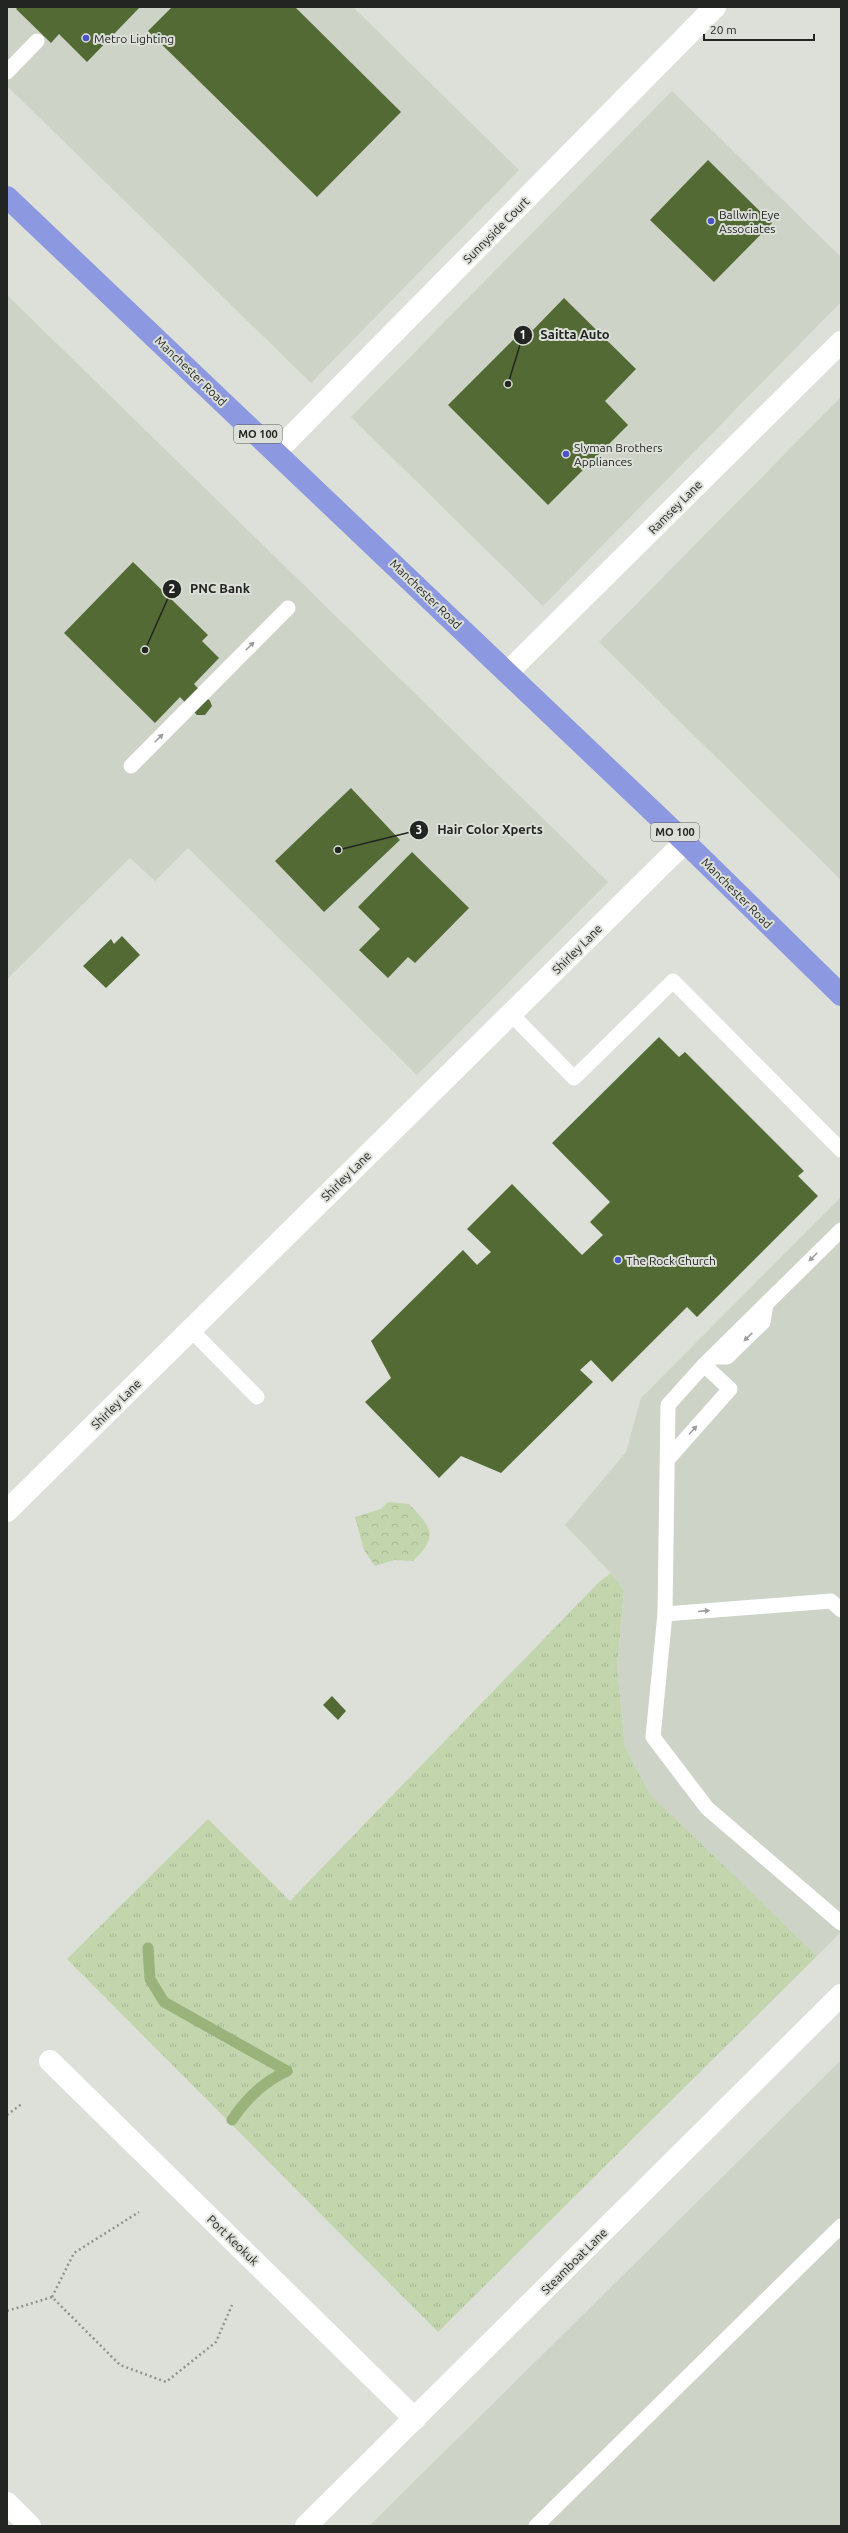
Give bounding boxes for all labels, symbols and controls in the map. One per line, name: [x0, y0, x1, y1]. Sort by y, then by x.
scale bar: [704, 16, 814, 42]
text: 20 m: [710, 23, 737, 36]
place label: Metro Lighting: [94, 32, 174, 45]
marker: Metro Lighting: [81, 33, 91, 43]
street label: Sunnyside Court: [460, 194, 532, 266]
place label: Ballwin Eye Associates: [719, 208, 780, 235]
marker: Ballwin Eye Associates: [706, 216, 716, 226]
callout: Saitta Auto: [513, 322, 618, 347]
text: Saitta Auto: [540, 327, 610, 341]
text: 1: [520, 328, 526, 341]
street label: Manchester Road: [153, 334, 229, 408]
road number: MO 100: [234, 425, 282, 443]
place label: Slyman Brothers Appliances: [574, 441, 662, 468]
marker: Slyman Brothers Appliances: [561, 449, 571, 459]
street label: Ramsey Lane: [646, 478, 704, 536]
street label: Manchester Road: [388, 557, 464, 631]
callout: PNC Bank: [162, 576, 258, 601]
text: PNC Bank: [190, 581, 251, 595]
text: 2: [169, 582, 176, 595]
one-way arrow: [245, 641, 255, 651]
one-way arrow: [154, 733, 164, 743]
callout: Hair Color Xperts: [409, 817, 551, 842]
text: Hair Color Xperts: [437, 822, 543, 836]
text: 3: [416, 823, 422, 836]
road number: MO 100: [651, 823, 699, 841]
street label: Manchester Road: [699, 855, 775, 931]
street label: Shirley Lane: [550, 922, 604, 976]
street label: Shirley Lane: [319, 1149, 373, 1203]
one-way arrow: [808, 1252, 818, 1262]
place label: The Rock Church: [626, 1254, 716, 1267]
marker: The Rock Church: [613, 1255, 623, 1265]
one-way arrow: [743, 1332, 753, 1341]
street label: Shirley Lane: [89, 1377, 143, 1431]
one-way arrow: [689, 1424, 698, 1435]
one-way arrow: [698, 1608, 710, 1614]
street label: Port Keokuk: [205, 2212, 261, 2268]
street label: Steamboat Lane: [538, 2225, 610, 2297]

